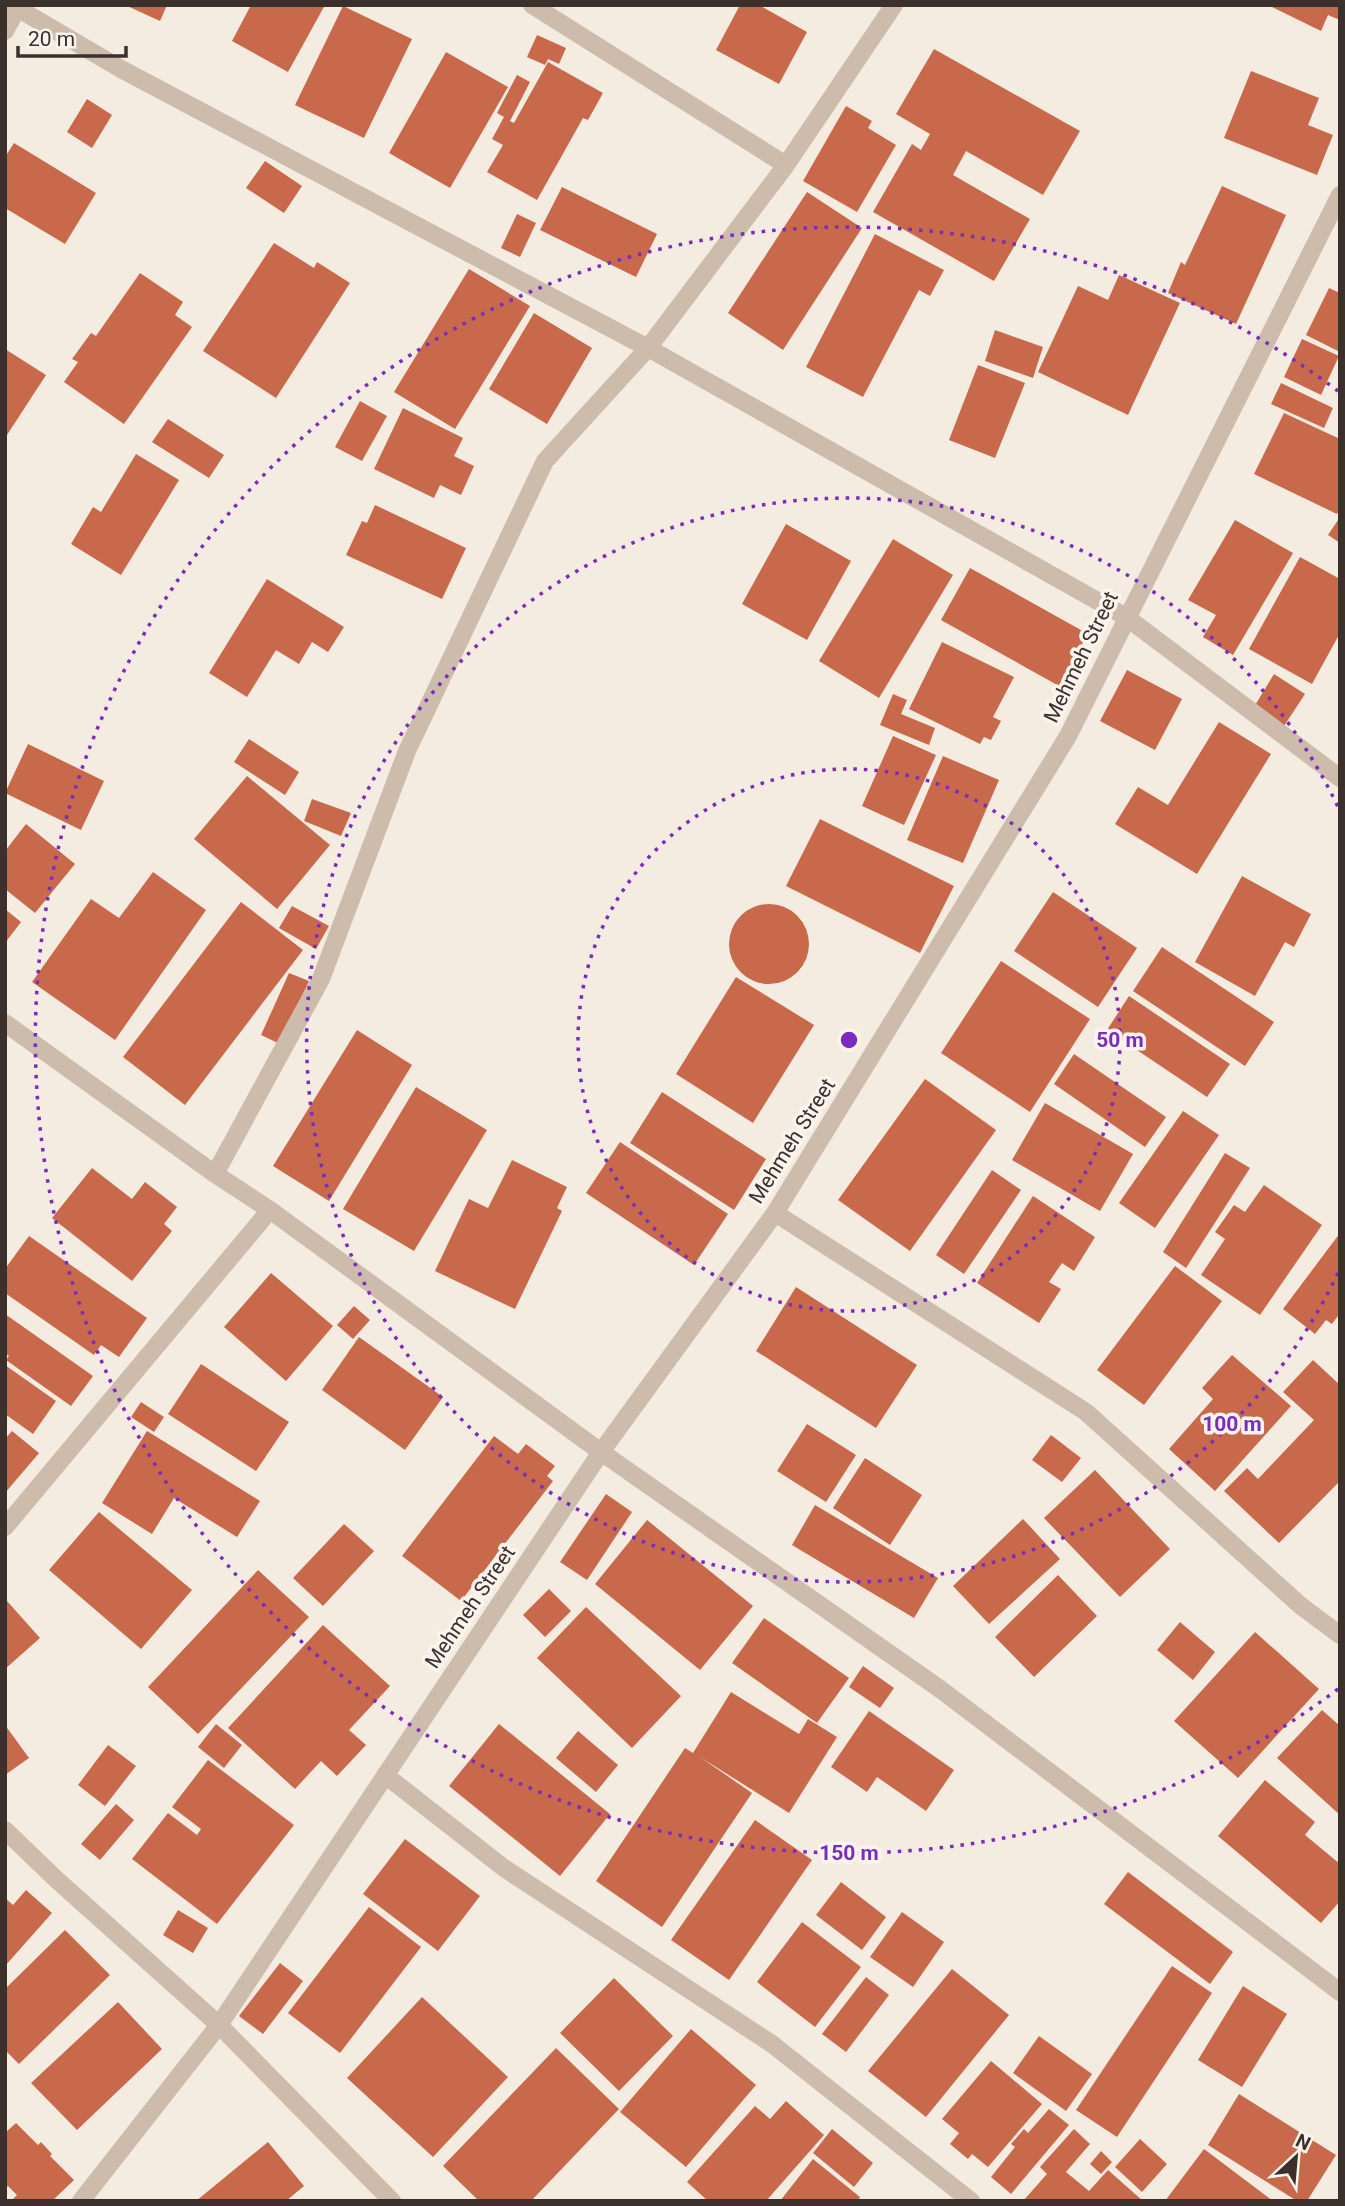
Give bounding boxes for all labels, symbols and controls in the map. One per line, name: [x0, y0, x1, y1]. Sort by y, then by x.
scale bar: [18, 14, 126, 58]
text: 20 m: [28, 27, 75, 51]
street label: Mehmeh Street: [1039, 587, 1123, 726]
centre of rings: [837, 1028, 861, 1052]
text: 50 m: [1096, 1028, 1144, 1052]
street label: Mehmeh Street: [744, 1074, 840, 1208]
text: 100 m: [1202, 1412, 1262, 1436]
street label: Mehmeh Street: [420, 1541, 520, 1673]
text: 150 m: [819, 1841, 879, 1865]
north arrow: [1261, 2122, 1331, 2192]
text: N: [1292, 2129, 1314, 2155]

